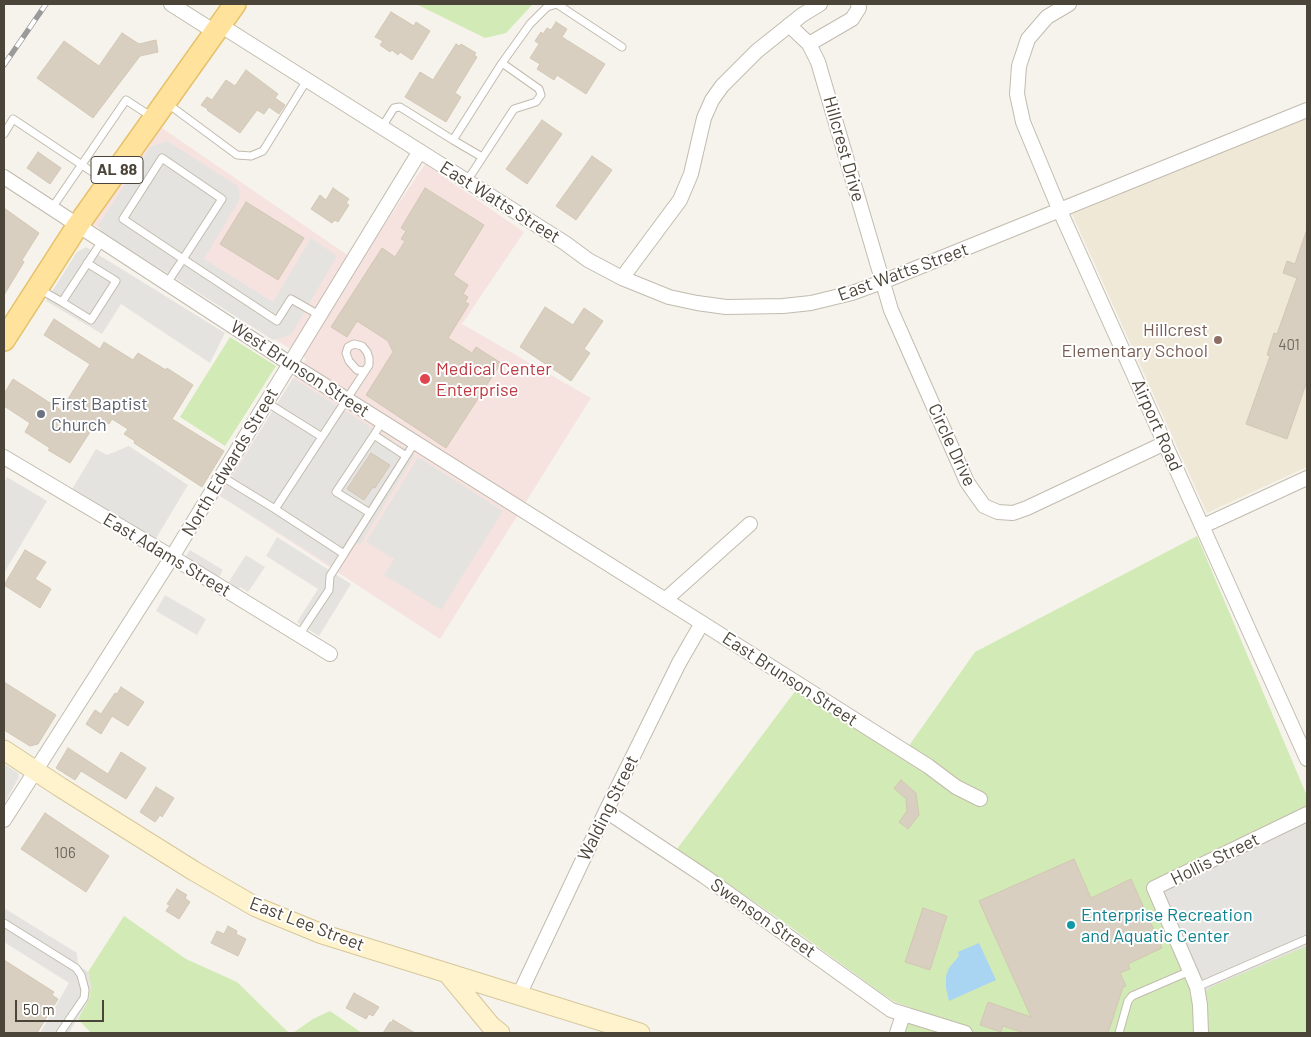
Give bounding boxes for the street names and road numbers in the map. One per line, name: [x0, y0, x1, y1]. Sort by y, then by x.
street label: Hillcrest Drive: [819, 94, 869, 204]
road number: AL 88: [91, 156, 143, 184]
street label: East Watts Street: [436, 156, 564, 248]
street label: East Watts Street: [835, 238, 971, 306]
street label: West Brunson Street: [227, 316, 373, 422]
street label: Airport Road: [1127, 376, 1187, 474]
street label: North Edwards Street: [177, 384, 283, 540]
street label: Circle Drive: [923, 400, 981, 490]
street label: East Adams Street: [99, 508, 235, 602]
street label: East Brunson Street: [718, 627, 862, 731]
street label: Walding Street: [573, 752, 643, 864]
street label: Hollis Street: [1167, 828, 1263, 890]
street label: Swenson Street: [706, 874, 820, 962]
street label: East Lee Street: [247, 892, 367, 956]

